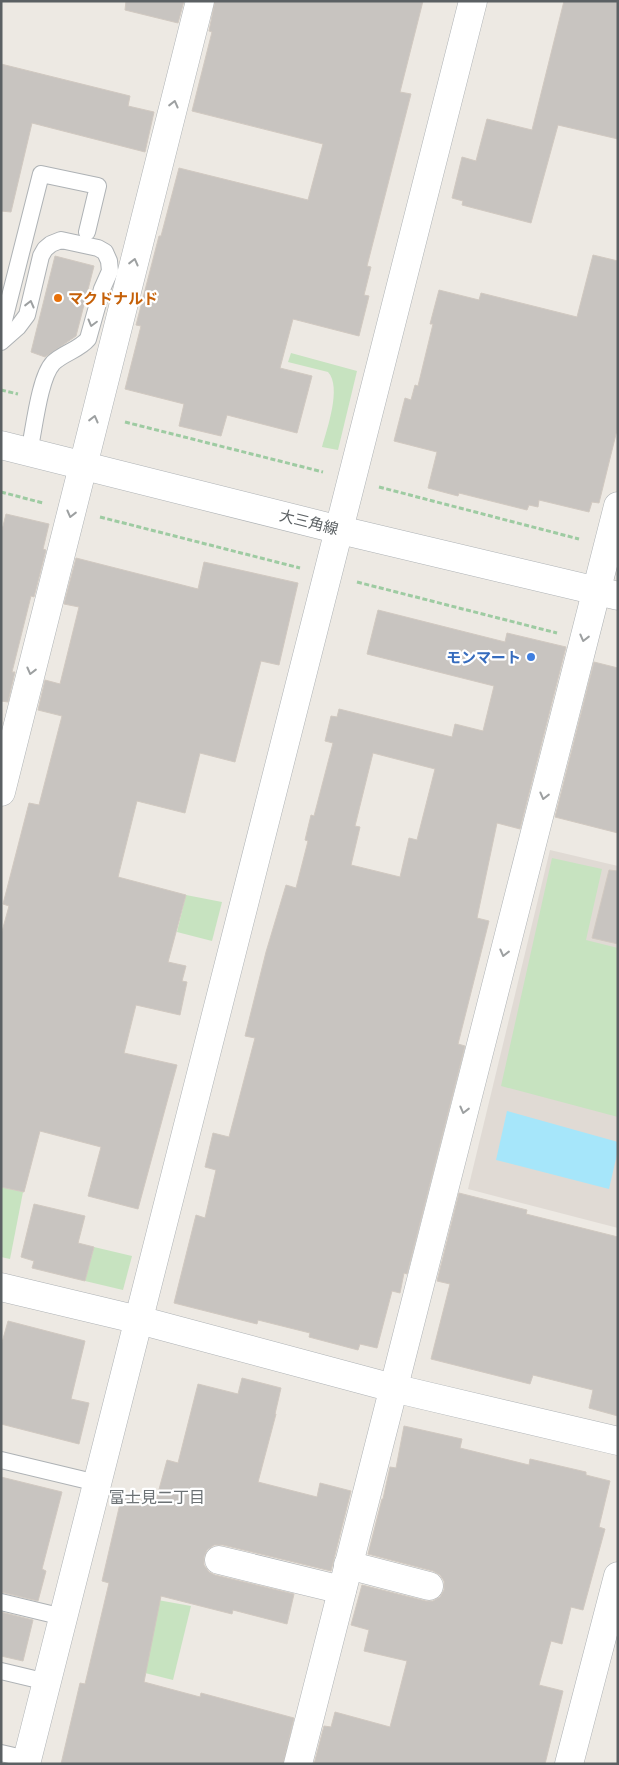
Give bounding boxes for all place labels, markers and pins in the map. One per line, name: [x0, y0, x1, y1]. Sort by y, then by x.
place label: マクドナルド: [68, 289, 158, 308]
marker: マクドナルド: [52, 292, 64, 304]
place label: モンマート: [446, 648, 521, 667]
marker: モンマート: [525, 651, 537, 663]

